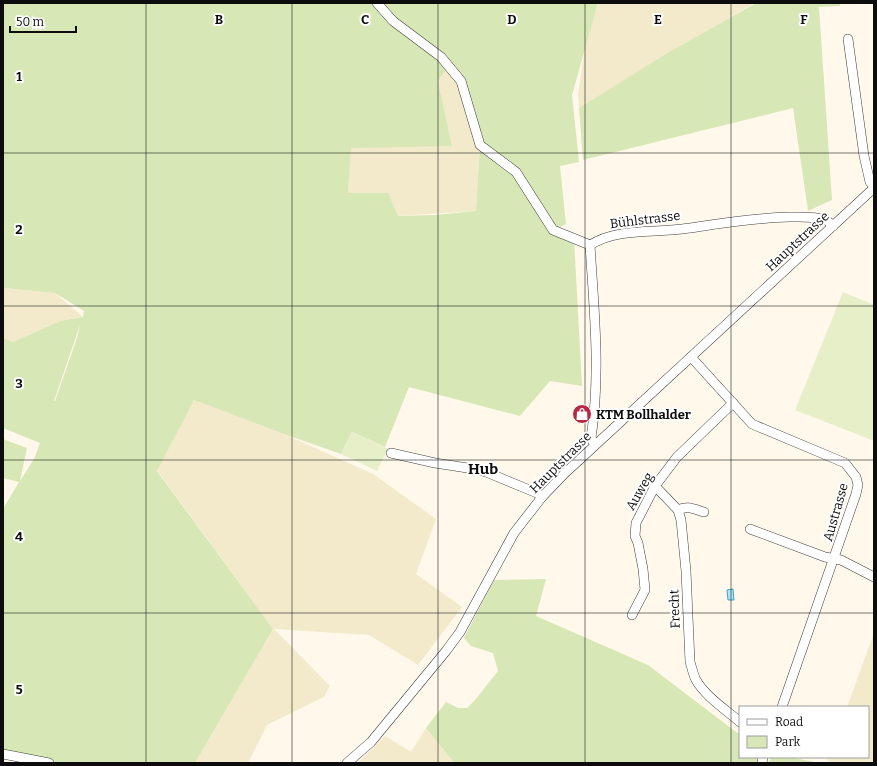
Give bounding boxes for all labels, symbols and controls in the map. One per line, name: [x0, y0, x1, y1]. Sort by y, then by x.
scale bar: [10, 8, 76, 34]
text: B: [215, 12, 223, 27]
text: C: [361, 12, 369, 27]
text: D: [507, 12, 517, 27]
text: E: [654, 12, 662, 27]
text: F: [800, 12, 808, 27]
text: 50 m: [16, 15, 45, 29]
text: 1: [16, 69, 22, 84]
street label: Bühlstrasse: [609, 208, 681, 231]
street label: Hauptstrasse: [763, 208, 832, 274]
text: 2: [15, 222, 23, 237]
text: 3: [15, 376, 23, 391]
shop icon: KTM Bollhalder: [571, 403, 593, 425]
place label: KTM Bollhalder: [596, 407, 691, 422]
street label: Hauptstrasse: [527, 429, 594, 496]
district label: Hub: [468, 460, 498, 478]
street label: Auweg: [623, 470, 656, 513]
street label: Austrasse: [820, 481, 851, 543]
text: 4: [15, 529, 23, 544]
street label: Frecht: [666, 589, 683, 629]
text: 5: [15, 682, 23, 697]
legend: [739, 706, 869, 758]
text: Road: [775, 715, 803, 729]
text: Park: [775, 735, 801, 749]

